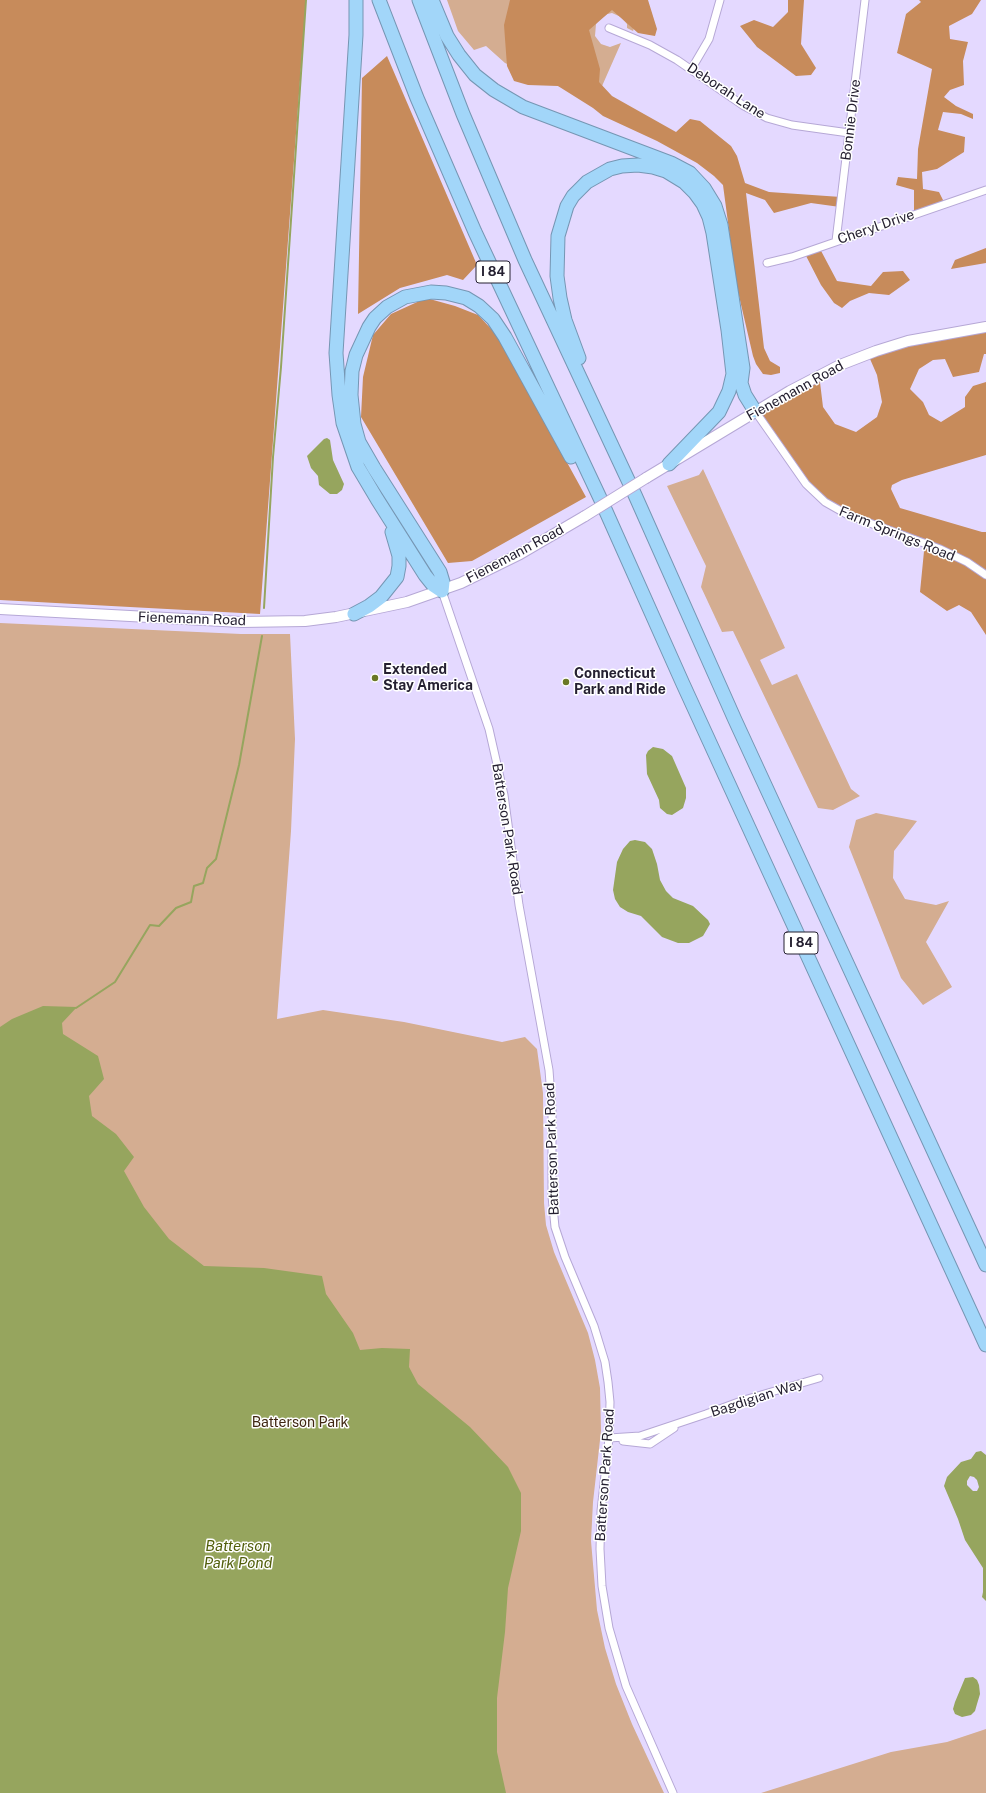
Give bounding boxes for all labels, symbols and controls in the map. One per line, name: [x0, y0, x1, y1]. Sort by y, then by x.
street label: Deborah Lane: [684, 59, 768, 123]
street label: Bonnie Drive: [838, 78, 864, 162]
street label: Cheryl Drive: [835, 206, 917, 248]
road number: I 84: [476, 261, 510, 283]
street label: Fienemann Road: [744, 357, 846, 425]
street label: Farm Springs Road: [836, 503, 958, 565]
street label: Fienemann Road: [463, 521, 567, 587]
street label: Fienemann Road: [138, 609, 246, 629]
place label: Extended Stay America: [383, 662, 473, 694]
place label: Connecticut Park and Ride: [574, 666, 666, 698]
marker: Extended Stay America: [370, 673, 380, 683]
marker: Connecticut Park and Ride: [561, 677, 571, 687]
street label: Batterson Park Road: [488, 762, 526, 896]
road number: I 84: [784, 932, 818, 954]
street label: Batterson Park Road: [541, 1082, 563, 1216]
street label: Bagdigian Way: [708, 1375, 806, 1421]
street label: Batterson Park Road: [592, 1408, 618, 1542]
park label: Batterson Park: [252, 1415, 348, 1431]
water label: Batterson Park Pond: [204, 1537, 272, 1572]

